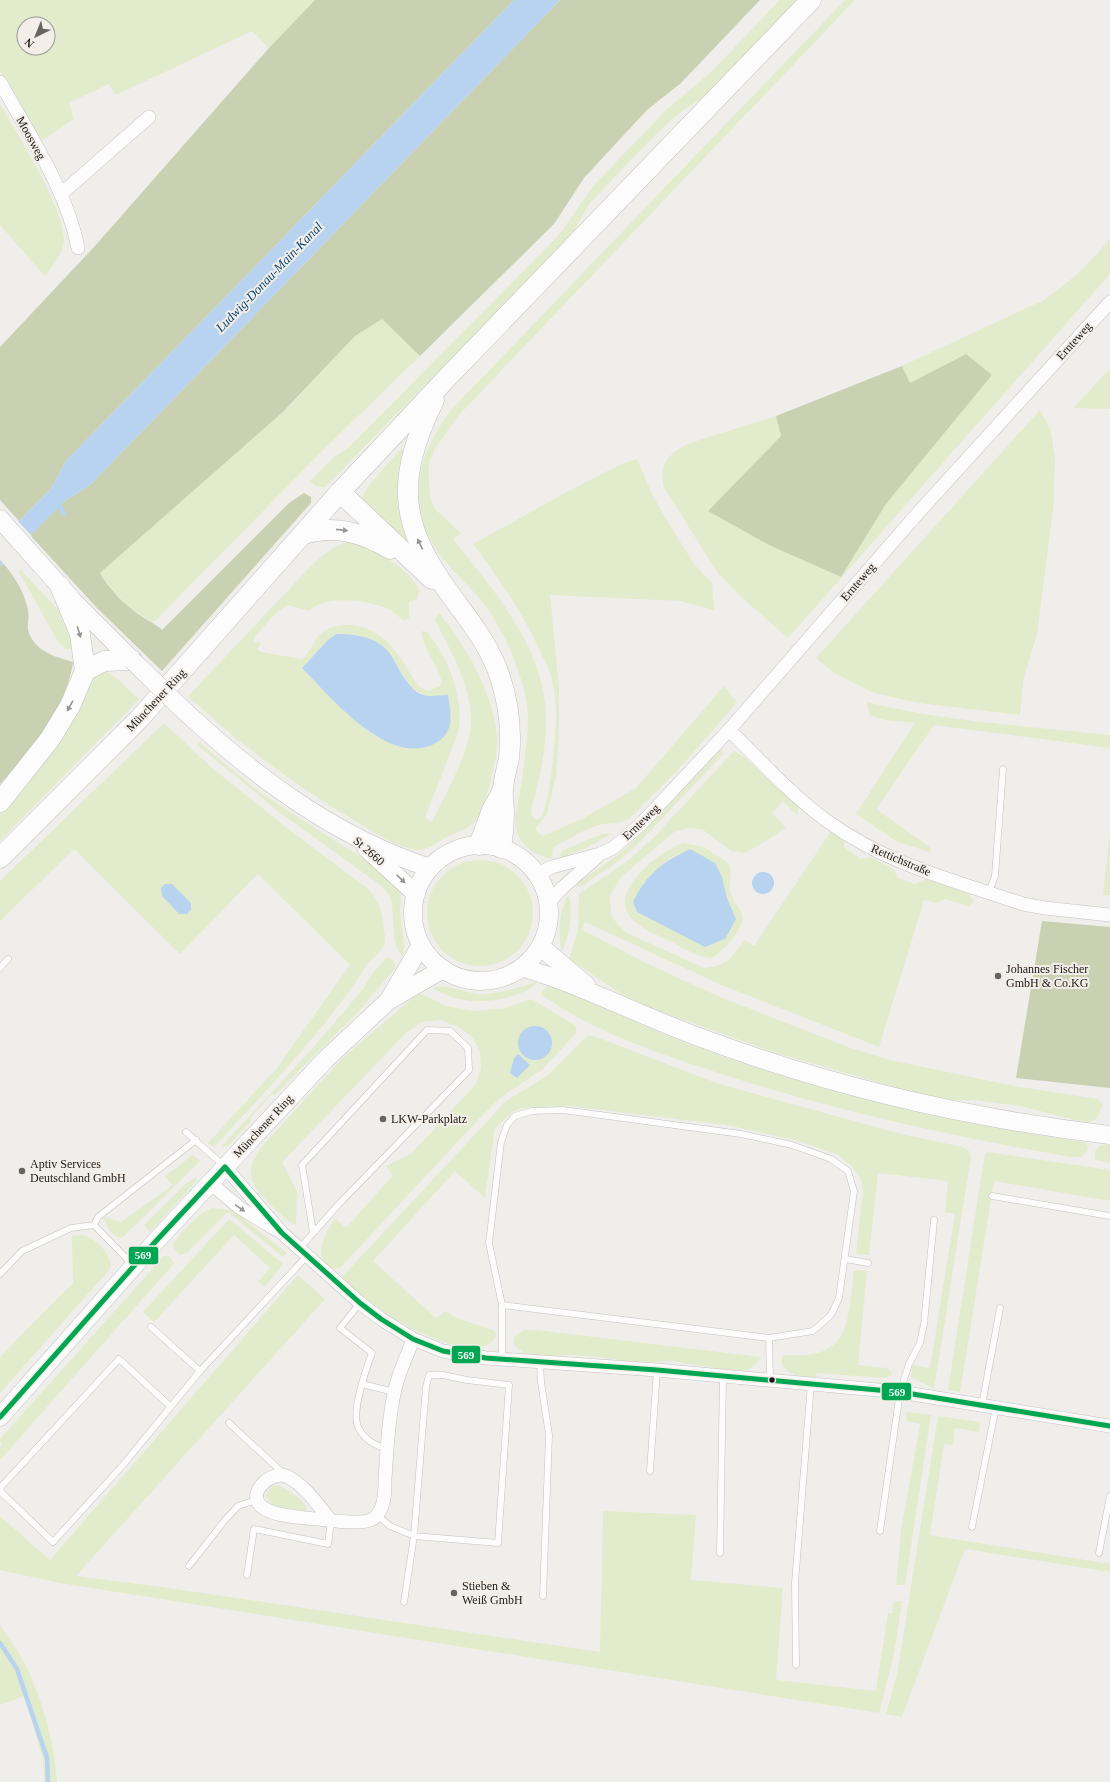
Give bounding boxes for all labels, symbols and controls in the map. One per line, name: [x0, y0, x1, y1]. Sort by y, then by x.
north arrow: [16, 16, 56, 56]
text: N: [22, 36, 36, 50]
street label: Moosweg: [13, 114, 49, 162]
water label: Ludwig-Donau-Main-Kanal: [212, 219, 326, 336]
street label: Ernteweg: [1053, 319, 1095, 363]
one-way arrow: [335, 527, 348, 533]
one-way arrow: [417, 538, 423, 550]
street label: Ernteweg: [838, 560, 878, 604]
one-way arrow: [76, 626, 82, 638]
street label: Münchener Ring: [123, 666, 189, 734]
one-way arrow: [66, 700, 73, 712]
street label: Ernteweg: [620, 801, 662, 843]
street label: St 2660: [350, 834, 388, 868]
street label: Rettichstraße: [869, 841, 933, 879]
one-way arrow: [396, 874, 406, 884]
place label: Johannes Fischer GmbH & Co.KG: [1006, 962, 1089, 990]
marker: Johannes Fischer GmbH & Co.KG: [993, 971, 1003, 981]
street label: Münchener Ring: [230, 1092, 296, 1160]
place label: LKW-Parkplatz: [391, 1112, 467, 1126]
marker: LKW-Parkplatz: [378, 1114, 388, 1124]
place label: Aptiv Services Deutschland GmbH: [30, 1157, 126, 1185]
marker: Aptiv Services Deutschland GmbH: [17, 1166, 27, 1176]
one-way arrow: [235, 1204, 245, 1212]
line badge: 569: [128, 1246, 159, 1265]
text: 569: [135, 1249, 152, 1261]
line badge: 569: [451, 1345, 481, 1364]
text: 569: [458, 1349, 475, 1361]
unlabelled marker: [767, 1375, 777, 1385]
line badge: 569: [881, 1382, 912, 1401]
text: 569: [889, 1386, 906, 1398]
place label: Stieben & Weiß GmbH: [462, 1579, 523, 1607]
marker: Stieben & Weiß GmbH: [449, 1588, 459, 1598]

